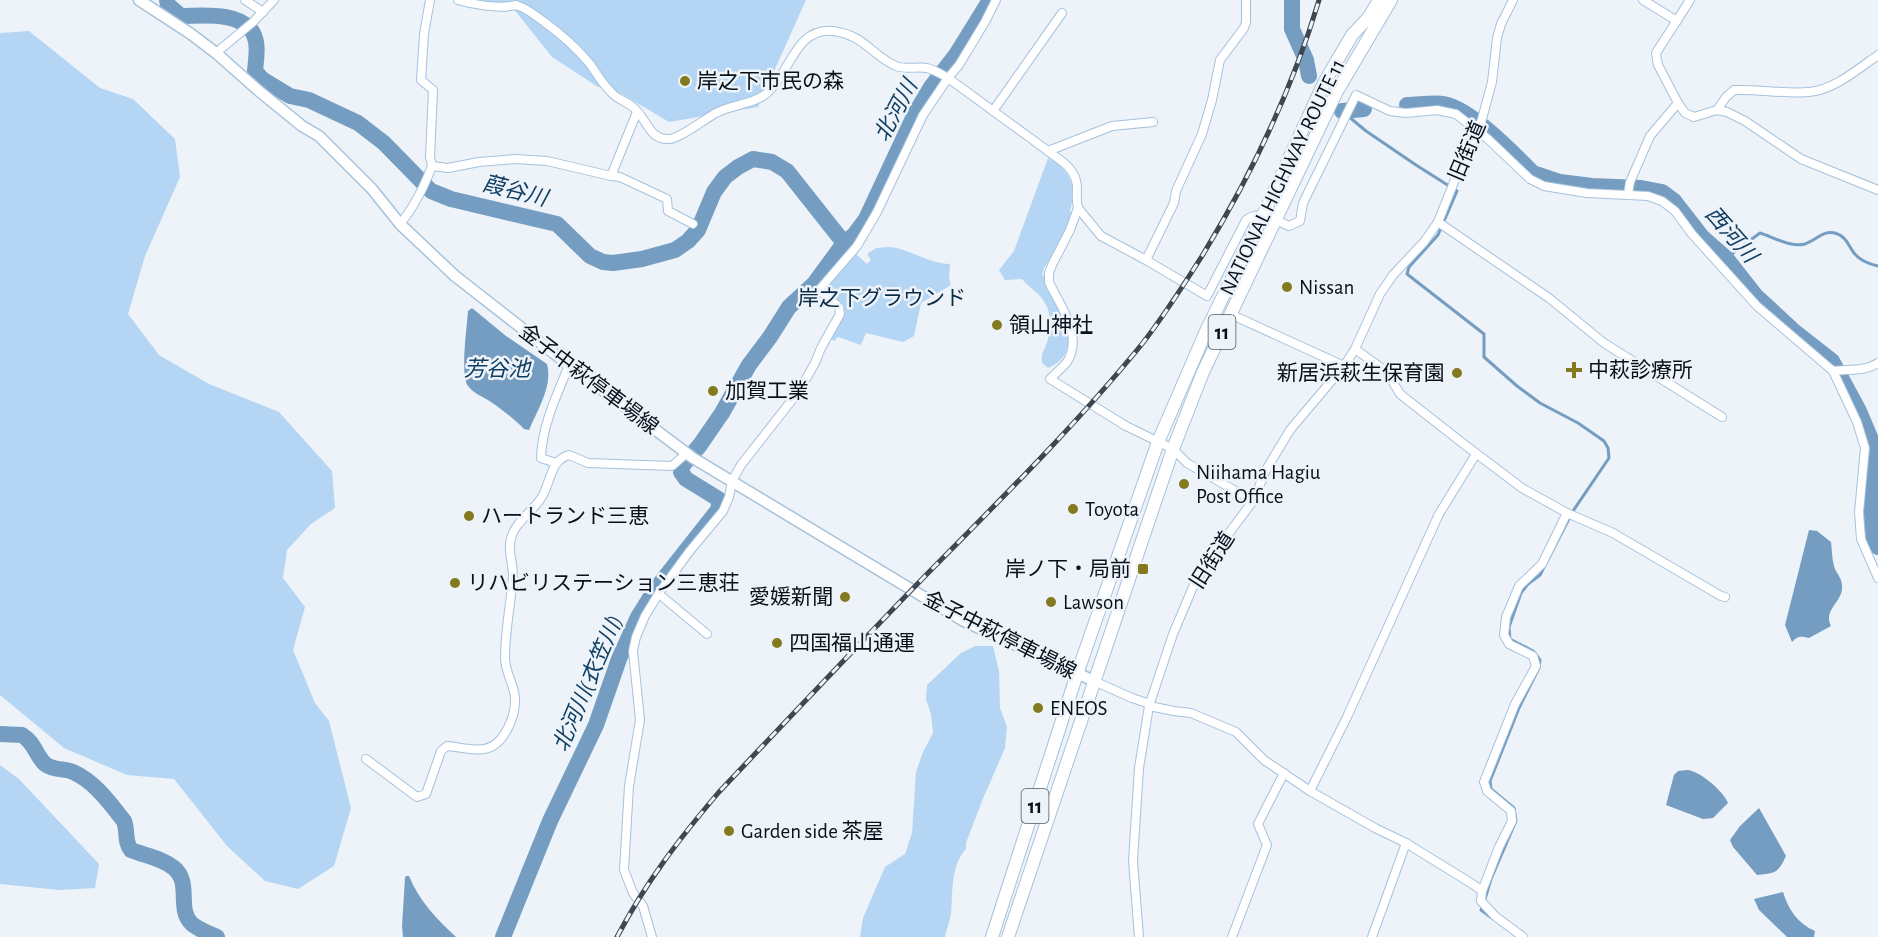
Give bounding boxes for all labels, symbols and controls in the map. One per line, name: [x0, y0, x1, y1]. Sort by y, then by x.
street label: NATIONAL HIGHWAY ROUTE 11: [1216, 56, 1349, 298]
place label: 岸之下市民の森: [697, 70, 844, 92]
marker: 岸之下市民の森: [678, 74, 692, 88]
water label: 北河川: [870, 74, 922, 145]
street label: 旧街道: [1445, 118, 1489, 184]
water label: 葭谷川: [480, 171, 552, 210]
water label: 西河川: [1701, 202, 1763, 268]
place label: Nissan: [1299, 277, 1354, 298]
marker: Nissan: [1280, 280, 1294, 294]
park label: 岸之下グラウンド: [798, 287, 966, 309]
place label: 領山神社: [1009, 314, 1093, 336]
road number: 11: [1208, 315, 1236, 349]
marker: 領山神社: [990, 318, 1004, 332]
street label: 金子中萩停車場線: [515, 320, 663, 438]
water label: 芳谷池: [464, 357, 532, 380]
place label: 中萩診療所: [1588, 359, 1693, 381]
marker: 中萩診療所: [1565, 361, 1583, 379]
place label: 新居浜萩生保育園: [1277, 362, 1445, 384]
marker: 新居浜萩生保育園: [1450, 366, 1464, 380]
place label: 加賀工業: [725, 380, 809, 402]
marker: 加賀工業: [706, 384, 720, 398]
place label: Niihama Hagiu Post Office: [1196, 462, 1321, 507]
marker: Niihama Hagiu Post Office: [1177, 477, 1191, 491]
place label: Toyota: [1085, 499, 1140, 520]
marker: Toyota: [1066, 502, 1080, 516]
place label: ハートランド三恵: [481, 505, 649, 527]
marker: ハートランド三恵: [462, 509, 476, 523]
street label: 旧街道: [1186, 528, 1238, 592]
place label: 岸ノ下・局前: [1005, 558, 1131, 580]
marker: 岸ノ下・局前: [1136, 562, 1150, 576]
place label: リハビリステーション三恵荘: [467, 572, 740, 594]
marker: リハビリステーション三恵荘: [448, 576, 462, 590]
place label: 愛媛新聞: [749, 586, 833, 608]
street label: 金子中萩停車場線: [920, 587, 1080, 683]
marker: 愛媛新聞: [838, 590, 852, 604]
place label: Lawson: [1063, 592, 1124, 613]
marker: Lawson: [1044, 595, 1058, 609]
water label: 北河川(衣笠川): [549, 612, 626, 754]
place label: 四国福山通運: [789, 632, 915, 654]
marker: 四国福山通運: [770, 636, 784, 650]
place label: ENEOS: [1050, 698, 1108, 719]
marker: ENEOS: [1031, 701, 1045, 715]
road number: 11: [1022, 789, 1048, 823]
place label: Garden side 茶屋: [741, 820, 883, 842]
marker: Garden side 茶屋: [722, 824, 736, 838]

